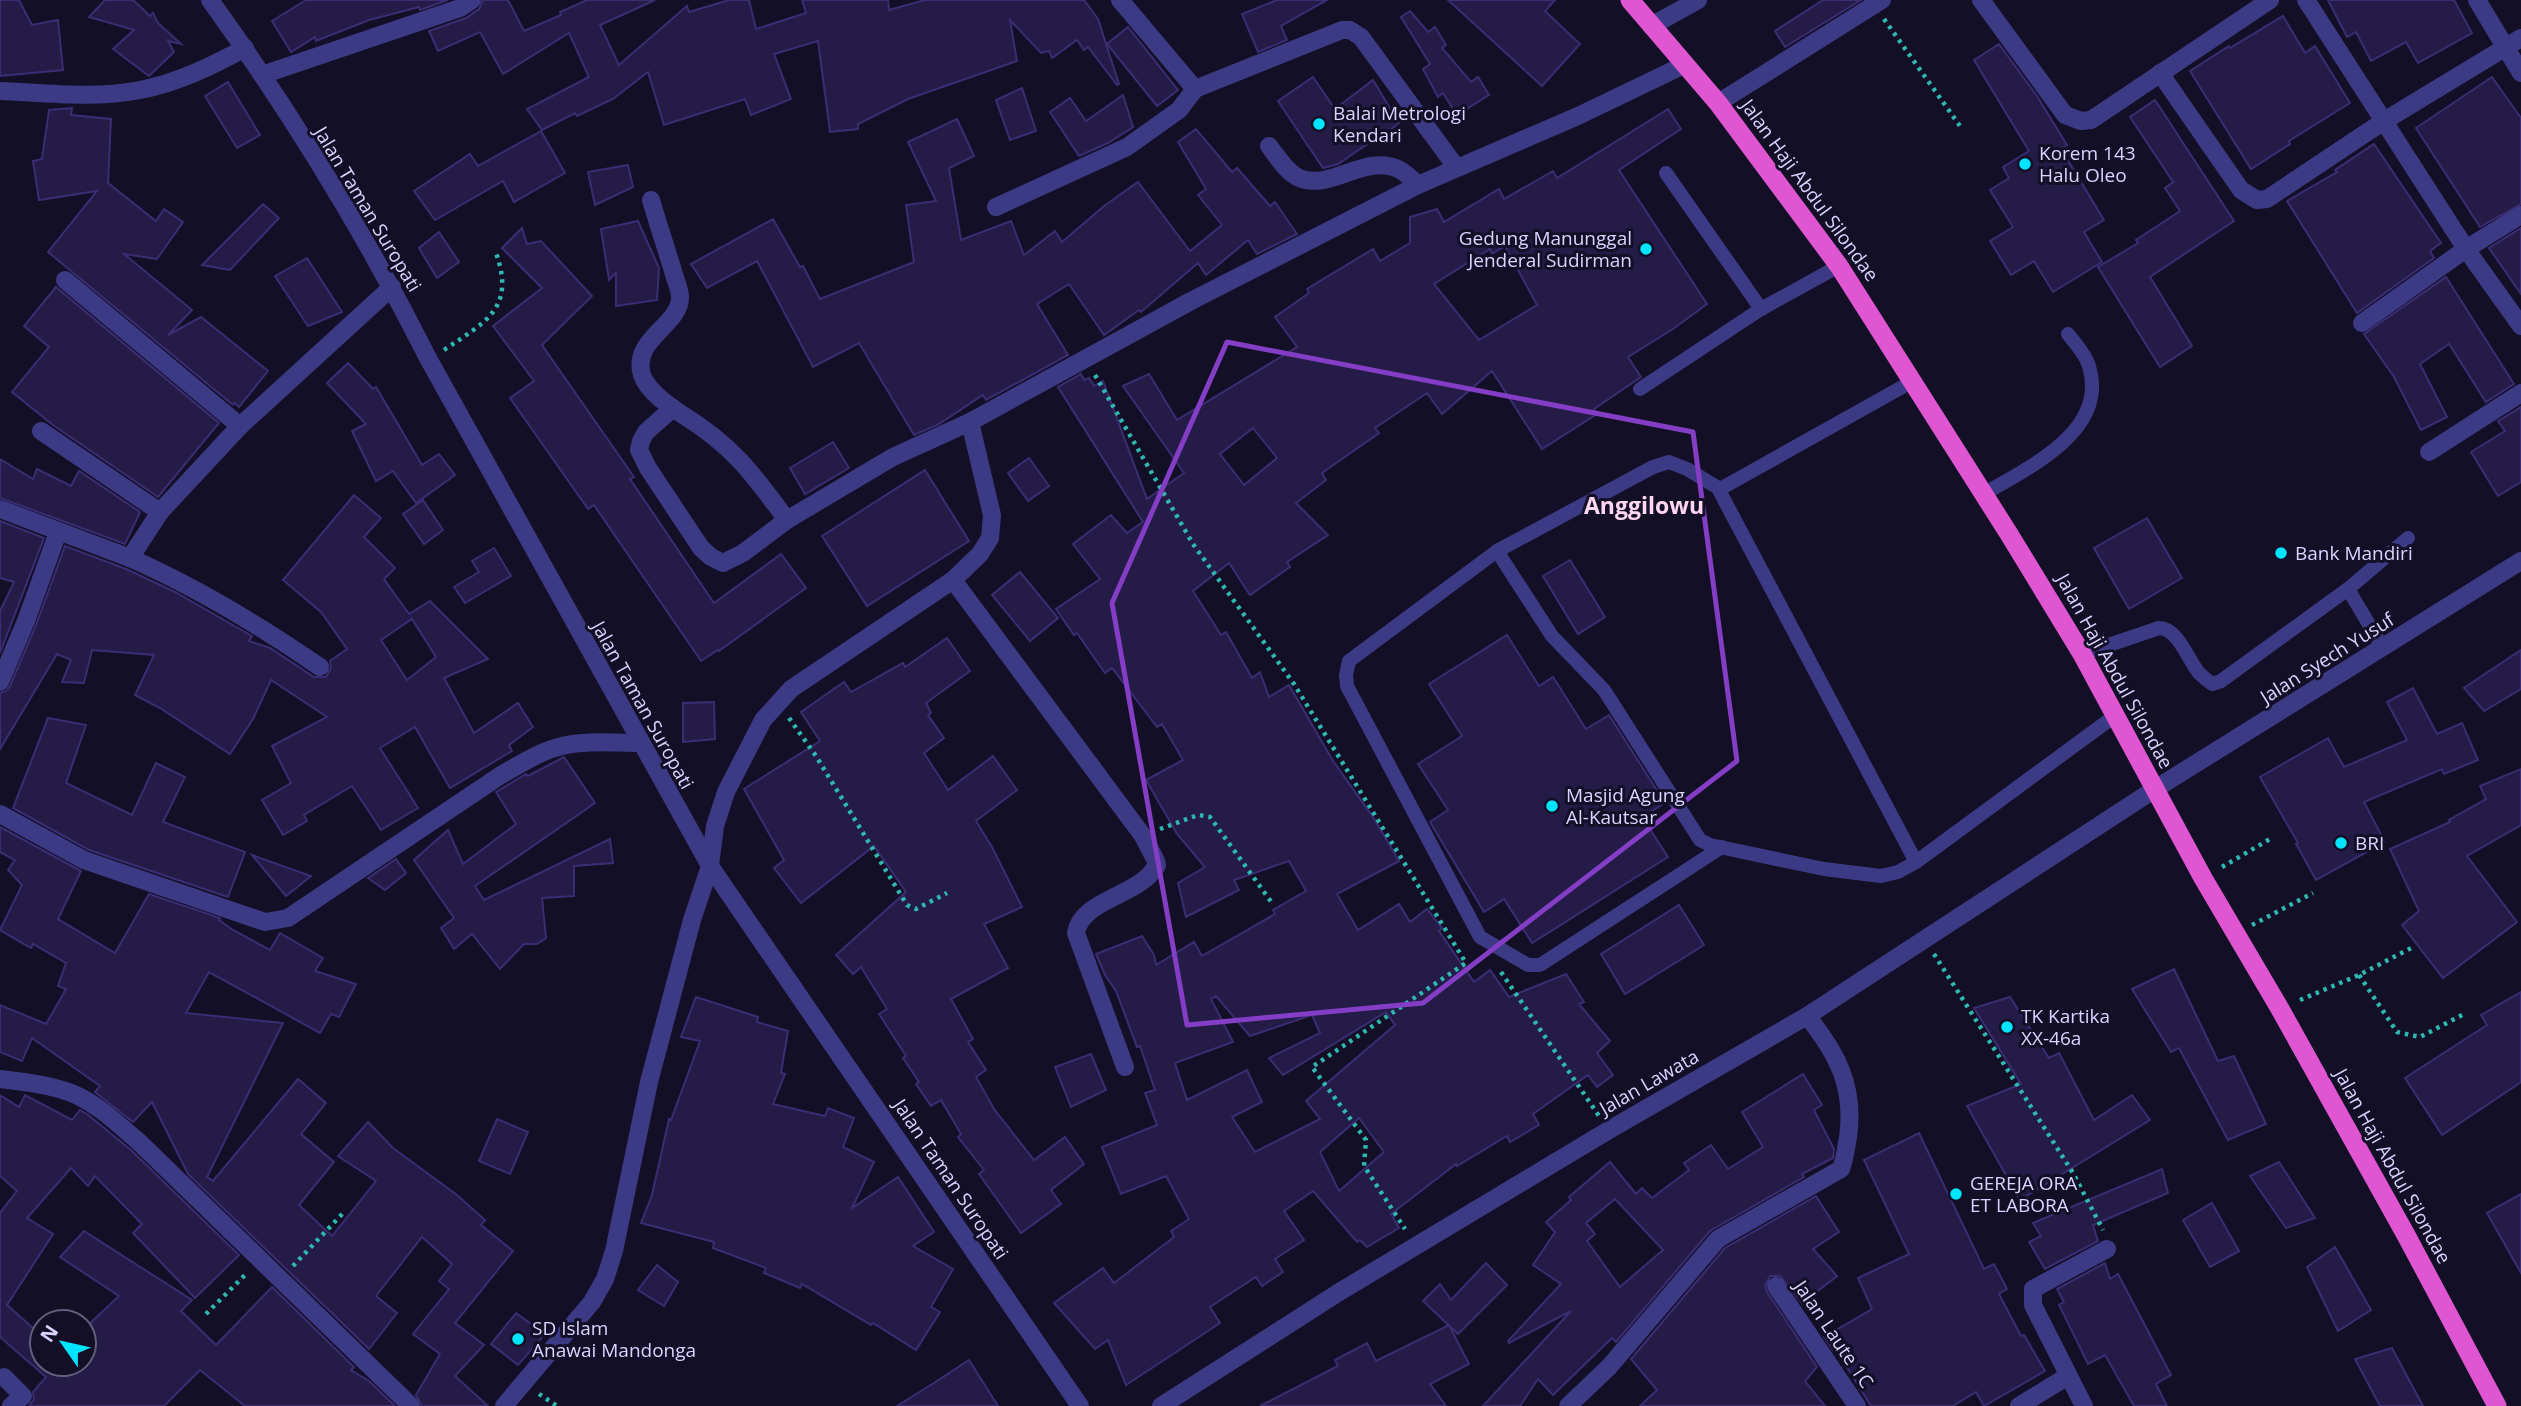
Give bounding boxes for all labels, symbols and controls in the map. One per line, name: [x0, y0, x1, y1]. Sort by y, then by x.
street label: Jalan Haji Abdul Silondae: [1734, 92, 1885, 286]
place label: Balai Metrologi Kendari: [1333, 100, 1466, 148]
marker: Balai Metrologi Kendari: [1311, 116, 1327, 132]
street label: Jalan Taman Suropati: [307, 120, 428, 296]
place label: Korem 143 Halu Oleo: [2039, 140, 2136, 188]
marker: Korem 143 Halu Oleo: [2017, 156, 2033, 172]
place label: Gedung Manunggal Jenderal Sudirman: [1459, 225, 1632, 273]
marker: Gedung Manunggal Jenderal Sudirman: [1638, 241, 1654, 257]
district label: Anggilowu: [1584, 489, 1704, 521]
place label: Bank Mandiri: [2295, 540, 2413, 566]
marker: Bank Mandiri: [2273, 545, 2289, 561]
street label: Jalan Haji Abdul Silondae: [2050, 567, 2180, 773]
street label: Jalan Syech Yusuf: [2253, 606, 2400, 711]
street label: Jalan Taman Suropati: [585, 615, 700, 794]
place label: Masjid Agung Al-Kautsar: [1566, 782, 1685, 830]
marker: Masjid Agung Al-Kautsar: [1544, 798, 1560, 814]
place label: BRI: [2355, 830, 2384, 856]
marker: BRI: [2333, 835, 2349, 851]
place label: TK Kartika XX-46a: [2021, 1003, 2110, 1051]
marker: TK Kartika XX-46a: [1999, 1019, 2015, 1035]
street label: Jalan Lawata: [1593, 1043, 1703, 1122]
street label: Jalan Haji Abdul Silondae: [2328, 1062, 2458, 1268]
street label: Jalan Taman Suropati: [886, 1092, 1014, 1264]
place label: GEREJA ORA ET LABORA: [1970, 1170, 2077, 1218]
marker: GEREJA ORA ET LABORA: [1948, 1186, 1964, 1202]
street label: Jalan Laute 1C: [1787, 1273, 1880, 1393]
north arrow: [28, 1308, 98, 1378]
place label: SD Islam Anawai Mandonga: [532, 1315, 696, 1363]
text: N: [34, 1320, 64, 1347]
marker: SD Islam Anawai Mandonga: [510, 1331, 526, 1347]

